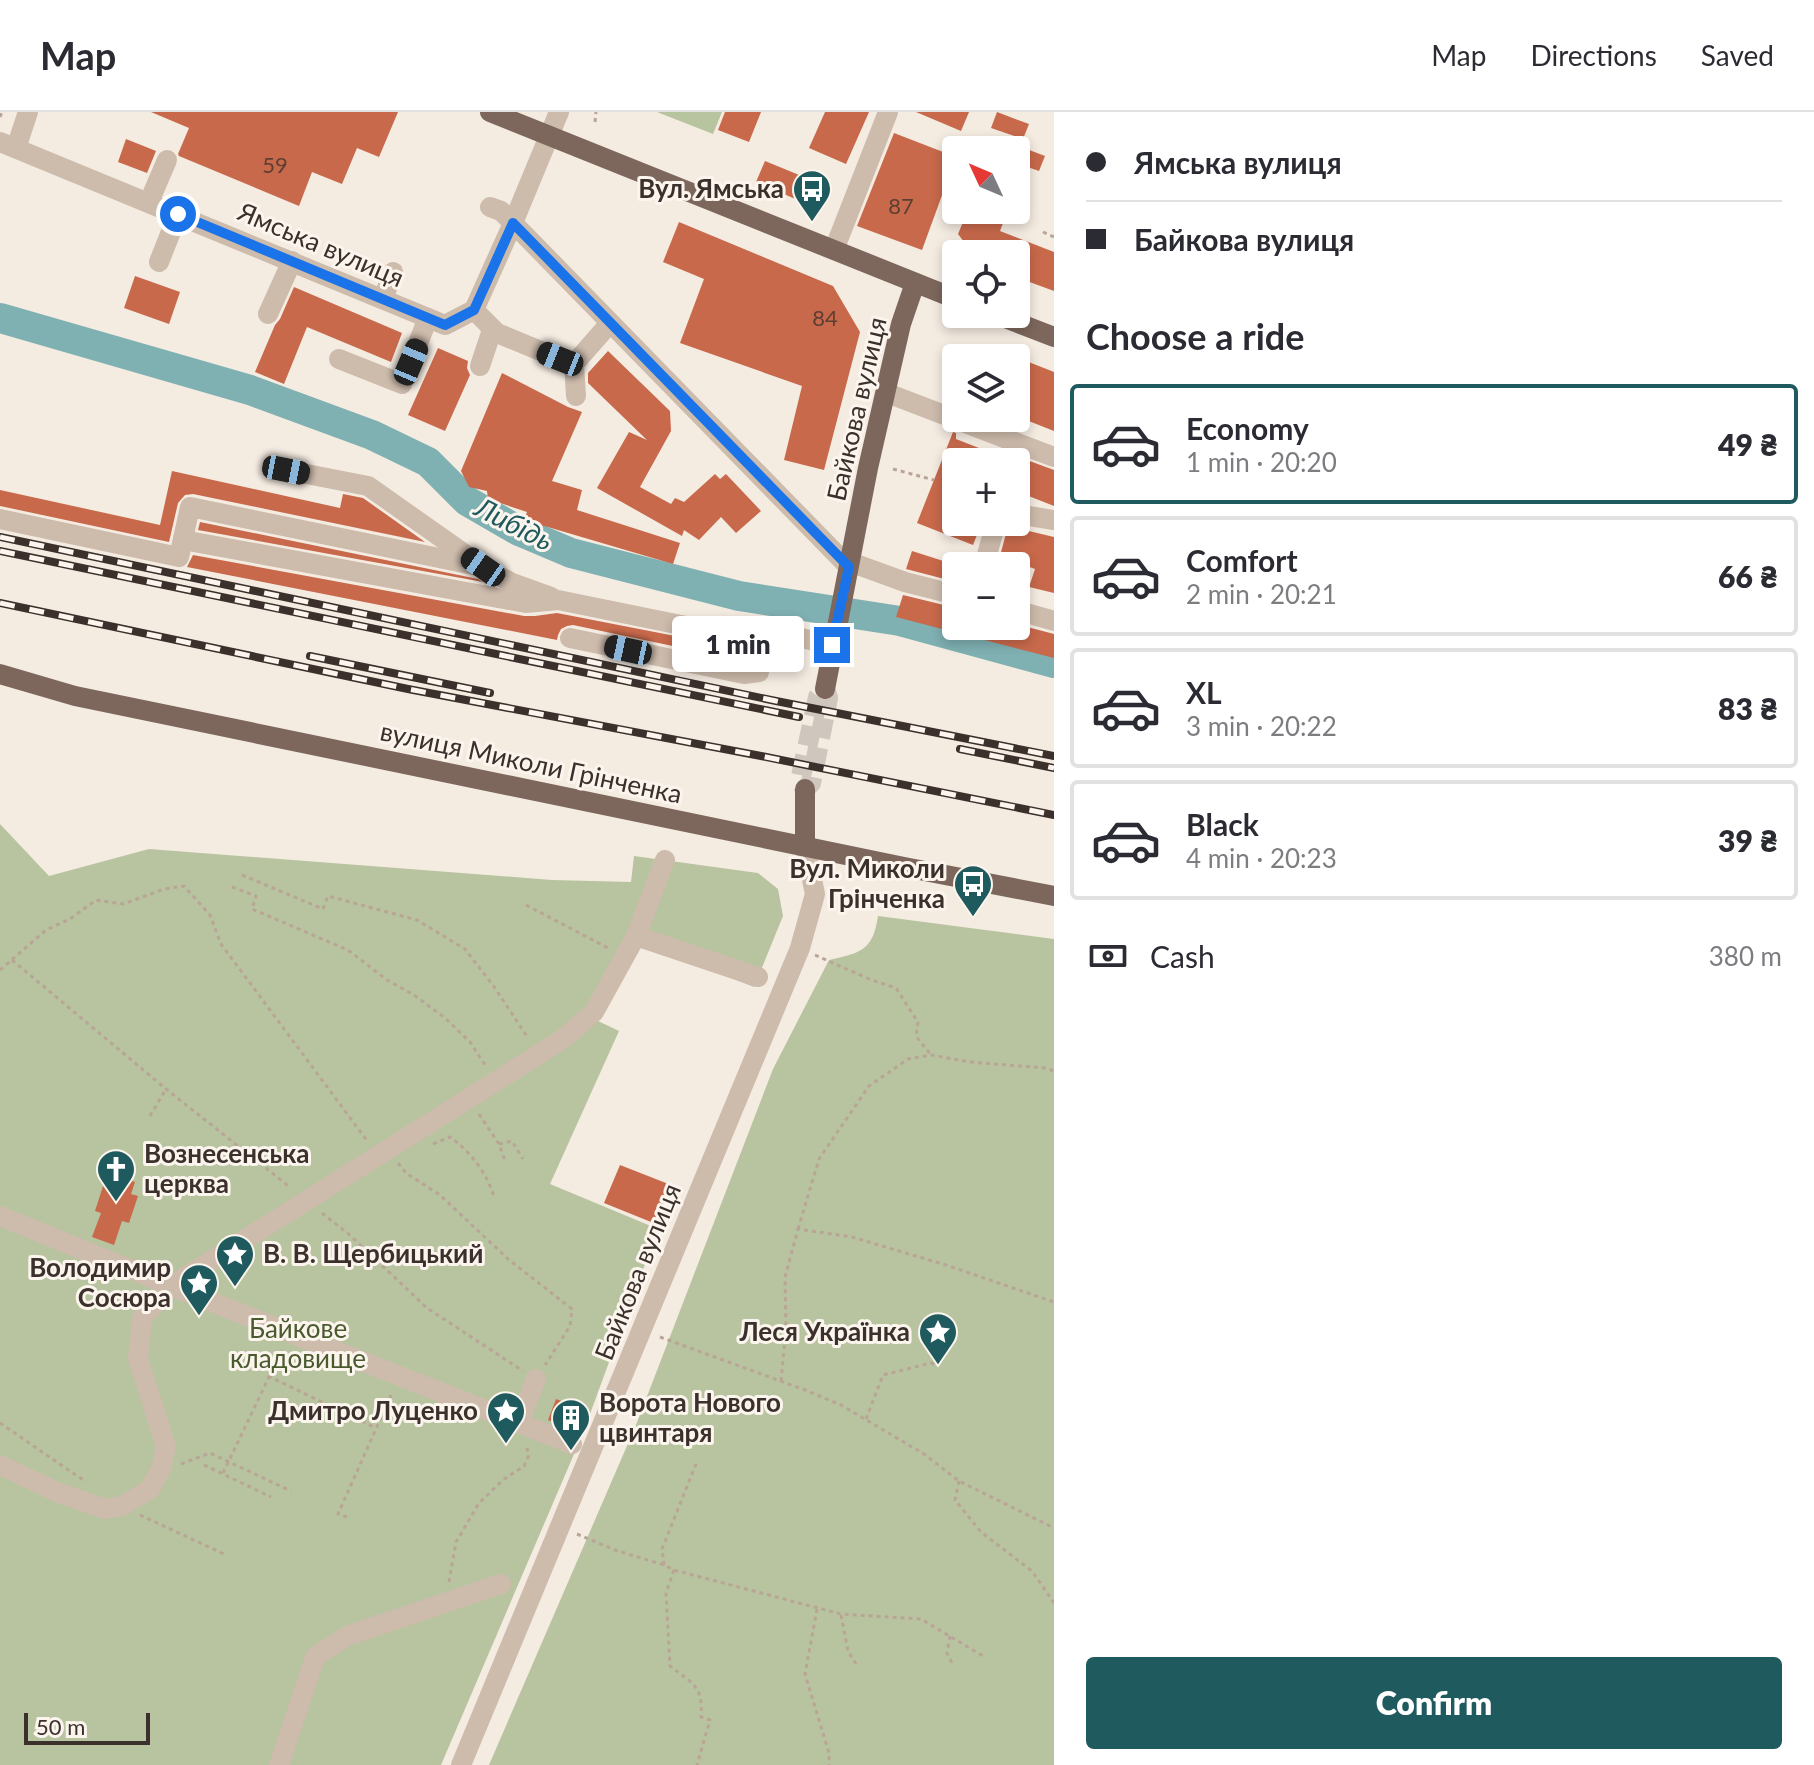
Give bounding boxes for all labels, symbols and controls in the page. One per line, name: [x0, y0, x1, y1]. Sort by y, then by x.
text: Map: [40, 32, 116, 78]
text: Map: [1431, 38, 1486, 72]
text: Directions: [1530, 38, 1657, 72]
text: Saved: [1701, 38, 1774, 72]
north arrow: [942, 136, 1030, 224]
map controls: [942, 136, 1030, 640]
text: Ямська вулиця: [1134, 144, 1342, 180]
house number: 59: [262, 151, 288, 178]
bus stop icon: Вул. Ямська: [791, 168, 833, 223]
place label: Вул. Ямська: [638, 172, 784, 204]
house number: 87: [888, 192, 914, 219]
street label: Ямська вулиця: [233, 194, 409, 293]
route start: [160, 196, 196, 232]
text: Байкова вулиця: [1134, 221, 1354, 257]
button: locate: [942, 240, 1030, 328]
house number: 84: [812, 304, 838, 331]
street label: Байкова вулиця: [819, 314, 893, 504]
text: Choose a ride: [1086, 314, 1305, 358]
car: [391, 335, 431, 389]
car: [533, 339, 587, 379]
button: layers: [942, 344, 1030, 432]
icon: car: [1090, 408, 1162, 480]
text: Economy: [1186, 410, 1309, 446]
text: 49 ₴: [1718, 426, 1778, 462]
text: 1 min · 20:20: [1186, 446, 1337, 478]
button: +: [942, 448, 1030, 536]
car: [260, 454, 312, 486]
water label: Либідь: [468, 488, 559, 557]
icon: car: [1090, 540, 1162, 612]
text: Comfort: [1186, 542, 1298, 578]
car: [456, 543, 510, 591]
button: −: [942, 552, 1030, 640]
text: 66 ₴: [1718, 558, 1778, 594]
text: 2 min · 20:21: [1186, 578, 1337, 610]
callout: 1 min: [672, 617, 804, 673]
route end: [814, 627, 850, 663]
text: 1 min: [706, 628, 770, 660]
car: [602, 633, 654, 667]
icon: car: [1090, 672, 1162, 744]
text: XL: [1186, 674, 1222, 710]
text: 83 ₴: [1718, 690, 1778, 726]
text: 3 min · 20:22: [1186, 710, 1337, 742]
street label: вулиця Миколи Грінченка: [377, 714, 685, 810]
icon: car: [1090, 804, 1162, 876]
text: Black: [1186, 806, 1259, 842]
text: 39 ₴: [1718, 822, 1778, 858]
text: 4 min · 20:23: [1186, 842, 1337, 874]
place label: Вул. Миколи Грінченка: [789, 852, 945, 914]
bus stop icon: Вул. Миколи Грінченка: [952, 863, 994, 918]
icon: cash: [1086, 934, 1130, 978]
text: Cash: [1150, 938, 1215, 974]
text: 380 m: [1709, 940, 1782, 972]
place label: Вознесенська церква: [144, 1137, 309, 1199]
church icon: Вознесенська церква: [95, 1148, 137, 1203]
street label: Байкова вулиця: [587, 1179, 687, 1365]
place icon: В. В. Щербицький: [214, 1233, 256, 1288]
place label: В. В. Щербицький: [263, 1237, 483, 1269]
place label: Володимир Сосюра: [29, 1251, 171, 1313]
place icon: Володимир Сосюра: [178, 1262, 220, 1317]
place icon: Леся Українка: [917, 1311, 959, 1366]
park label: Байкове кладовище: [230, 1312, 366, 1374]
place label: Леся Українка: [738, 1315, 910, 1347]
place label: Ворота Нового цвинтаря: [599, 1386, 781, 1448]
place icon: Дмитро Луценко: [485, 1390, 527, 1445]
place label: Дмитро Луценко: [268, 1394, 478, 1426]
building icon: Ворота Нового цвинтаря: [550, 1397, 592, 1452]
button: Confirm: [1086, 1657, 1782, 1749]
scale bar: [24, 1709, 150, 1745]
text: 50 m: [36, 1713, 85, 1740]

